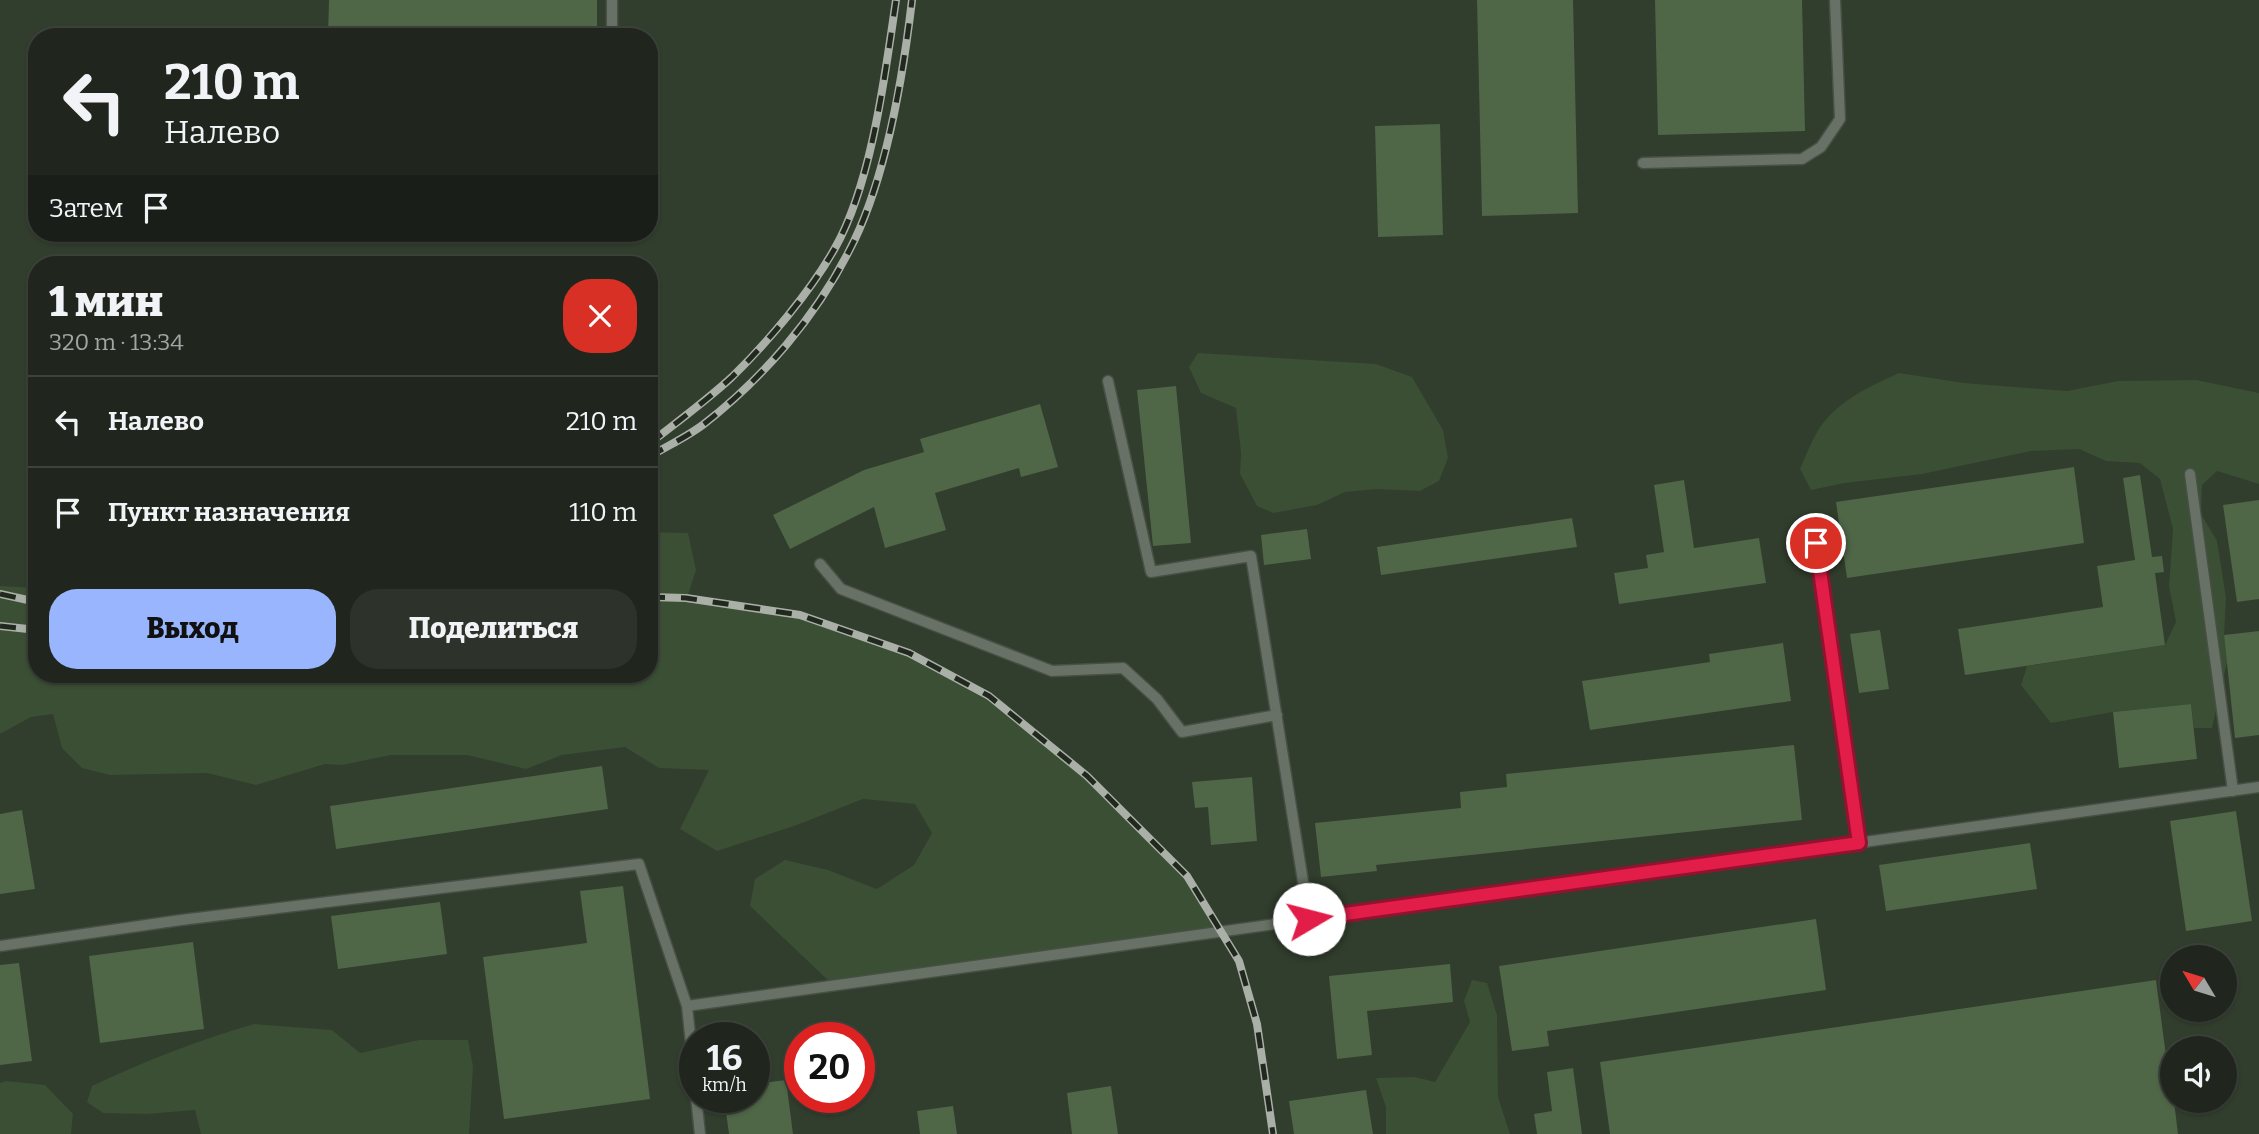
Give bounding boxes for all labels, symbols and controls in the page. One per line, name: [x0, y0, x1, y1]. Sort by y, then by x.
text: 210 m: [164, 53, 299, 112]
icon: left: [49, 56, 140, 147]
text: Налево: [164, 113, 280, 151]
icon: arrive: [137, 189, 175, 227]
text: Затем: [49, 193, 123, 224]
text: 1 мин: [49, 277, 163, 327]
button: close: [563, 279, 637, 353]
text: 320 m · 13:34: [49, 328, 184, 356]
icon: left: [49, 403, 87, 441]
text: Налево: [108, 406, 204, 437]
text: 210 m: [566, 406, 637, 437]
icon: arrive: [49, 494, 87, 532]
text: Пункт назначения: [108, 497, 350, 528]
text: 110 m: [569, 497, 637, 528]
pin: [1786, 513, 1846, 573]
icon: arrive: [1797, 524, 1835, 562]
button: Выход: [49, 589, 336, 669]
button: Поделиться: [350, 589, 637, 669]
position arrow: [1272, 882, 1346, 956]
north arrow: [2160, 945, 2236, 1022]
map controls: [2160, 945, 2237, 1113]
speed limit sign: 20: [784, 1022, 875, 1113]
button: sound: [2160, 1036, 2237, 1113]
text: 16: [707, 1037, 742, 1079]
text: km/h: [702, 1074, 747, 1096]

